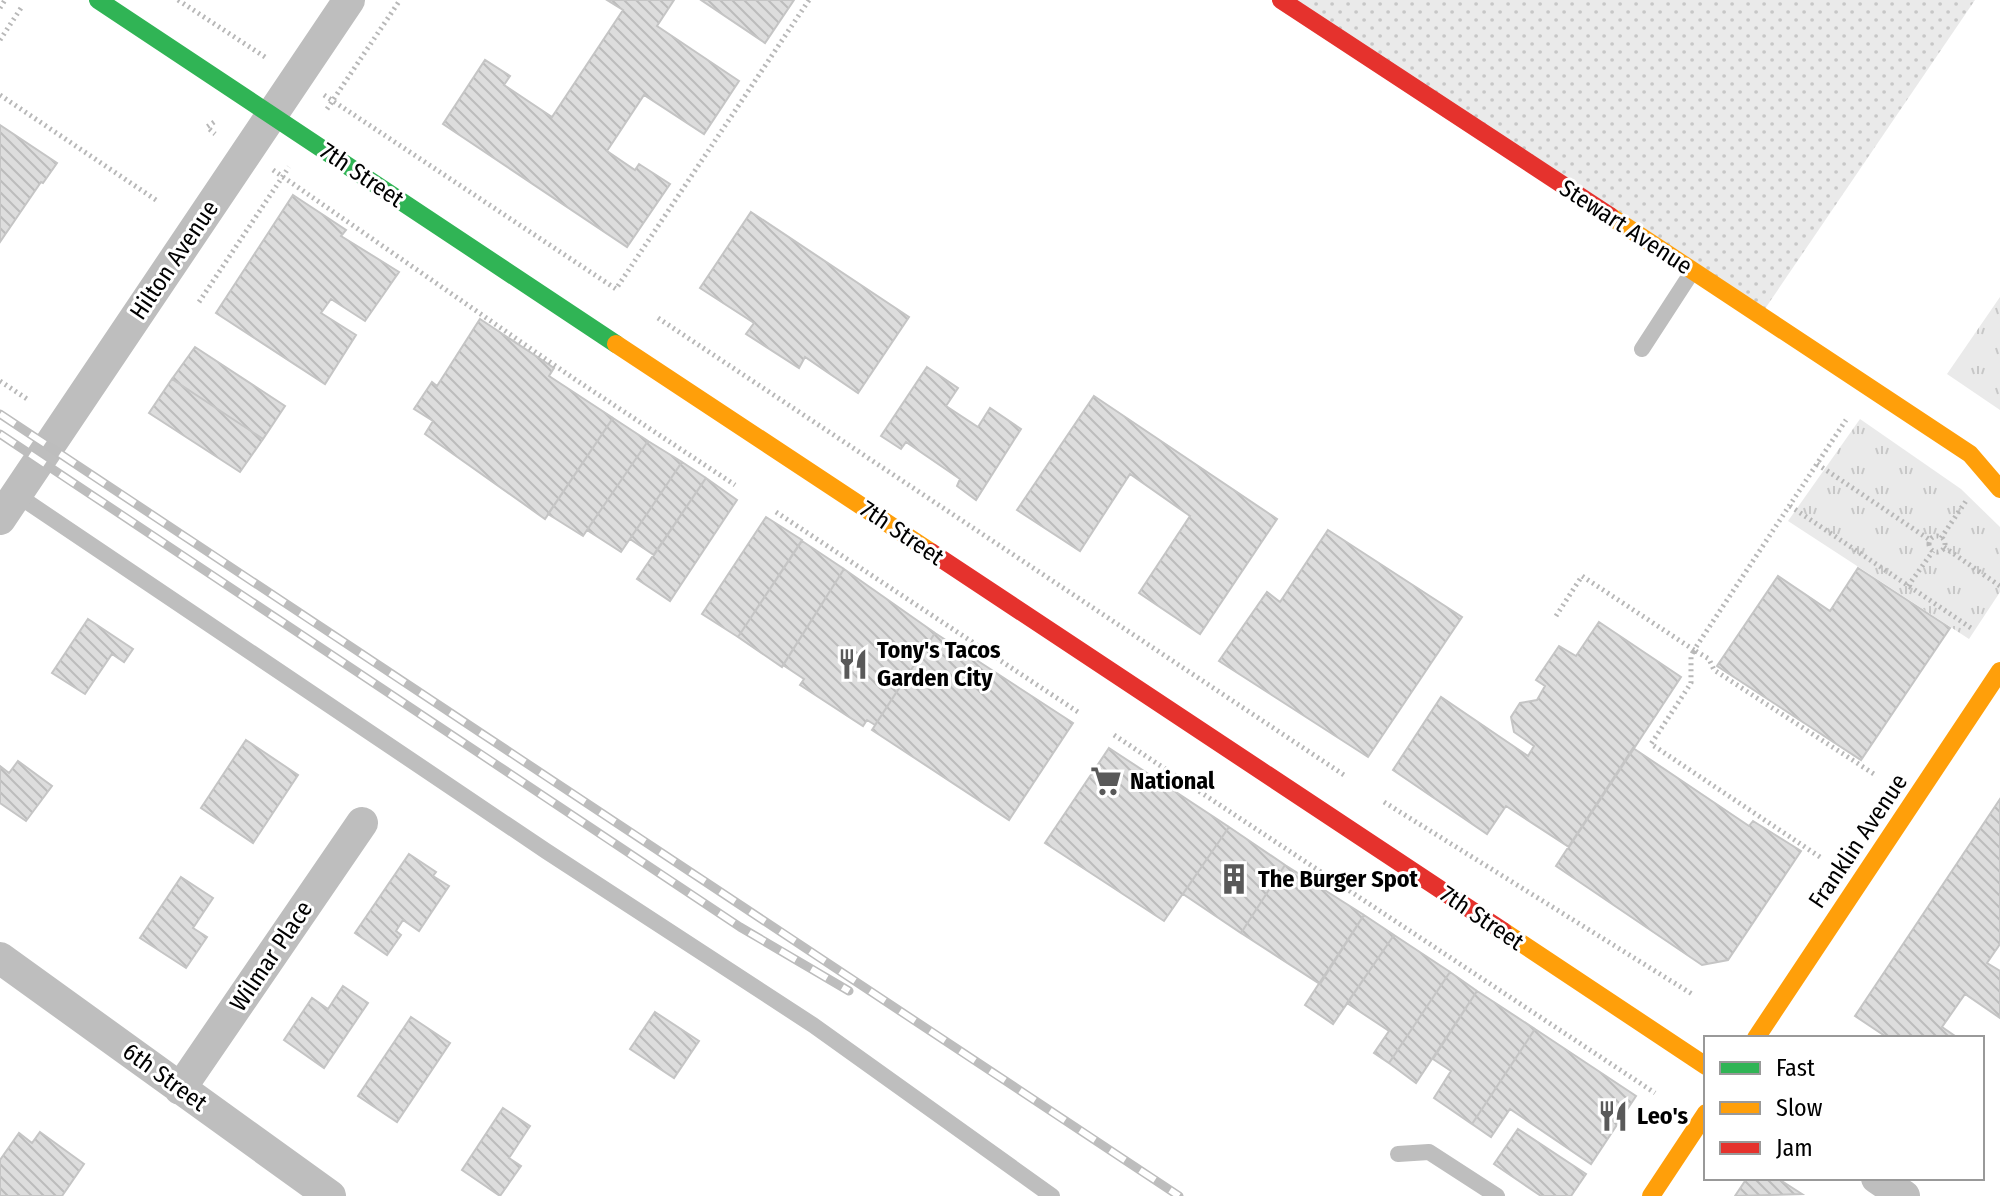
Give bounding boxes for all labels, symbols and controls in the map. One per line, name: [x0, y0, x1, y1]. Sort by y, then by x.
street label: 7th Street: [315, 137, 409, 213]
street label: Stewart Avenue: [1554, 174, 1698, 280]
street label: Hilton Avenue: [124, 195, 224, 325]
street label: 7th Street: [855, 495, 949, 571]
place label: Tony's Tacos Garden City: [877, 636, 1001, 692]
restaurant icon: Tony's Tacos Garden City: [836, 647, 870, 681]
supermarket icon: National: [1089, 764, 1123, 798]
place label: National: [1130, 767, 1215, 795]
street label: Franklin Avenue: [1803, 769, 1913, 913]
building icon: The Burger Spot: [1217, 862, 1251, 896]
place label: The Burger Spot: [1258, 865, 1419, 893]
street label: 7th Street: [1435, 880, 1529, 956]
street label: Wilmar Place: [224, 896, 318, 1016]
legend: [1704, 1036, 1984, 1180]
street label: 6th Street: [118, 1037, 213, 1117]
text: Fast: [1776, 1054, 1815, 1082]
text: Slow: [1776, 1094, 1823, 1122]
restaurant icon: Leo's: [1596, 1099, 1630, 1133]
place label: Leo's: [1637, 1102, 1689, 1130]
text: Jam: [1776, 1134, 1813, 1162]

